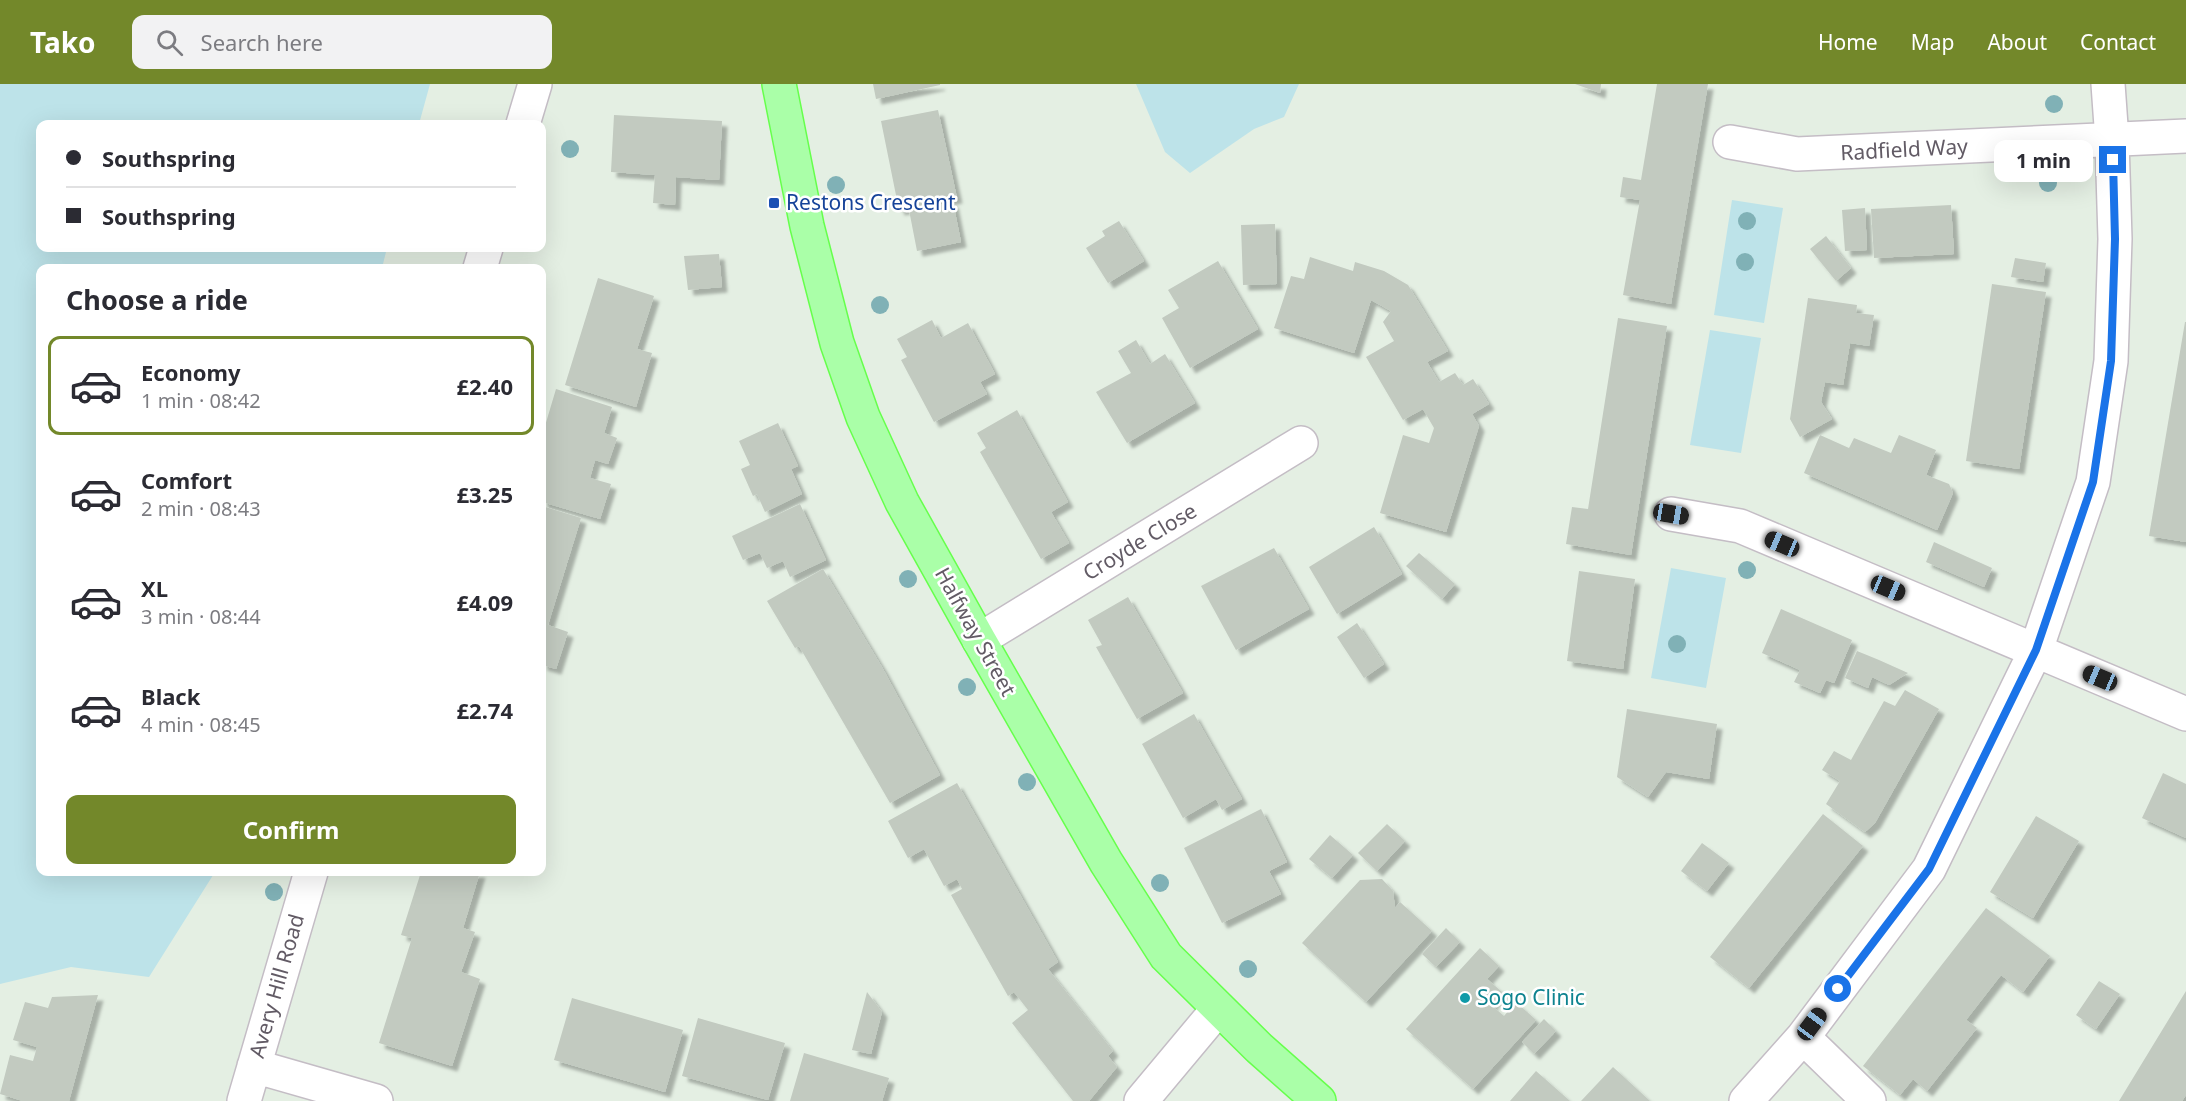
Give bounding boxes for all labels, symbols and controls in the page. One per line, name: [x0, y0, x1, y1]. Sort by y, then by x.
search box: [132, 15, 552, 69]
text: Tako: [30, 23, 96, 61]
icon: search: [153, 26, 186, 59]
text: Search here: [201, 27, 323, 57]
text: Home: [1818, 28, 1878, 56]
text: Map: [1911, 28, 1954, 56]
text: About: [1987, 28, 2047, 56]
text: Contact: [2080, 28, 2156, 56]
street label: Radfield Way: [1839, 132, 1969, 166]
callout: 1 min: [1993, 139, 2092, 181]
text: Southspring: [102, 143, 236, 173]
route end: [2099, 146, 2126, 173]
text: 1 min: [2016, 147, 2071, 174]
place label: Restons Crescent: [786, 188, 956, 216]
marker: Restons Crescent: [767, 196, 781, 210]
text: Southspring: [102, 201, 236, 231]
text: Choose a ride: [66, 281, 248, 318]
text: Economy: [141, 357, 240, 387]
icon: car: [69, 359, 123, 413]
text: £2.40: [456, 371, 513, 401]
text: 1 min · 08:42: [141, 387, 261, 414]
text: Comfort: [141, 465, 232, 495]
icon: car: [69, 467, 123, 521]
text: £3.25: [456, 479, 513, 509]
text: 2 min · 08:43: [141, 495, 261, 522]
street label: Croyde Close: [1077, 496, 1202, 586]
car: [1652, 502, 1690, 526]
car: [1762, 529, 1802, 559]
street label: Halfway Street: [929, 562, 1023, 701]
text: XL: [141, 573, 168, 603]
car: [1868, 573, 1908, 603]
icon: car: [69, 575, 123, 629]
text: £4.09: [456, 587, 513, 617]
text: 3 min · 08:44: [141, 603, 261, 630]
car: [2080, 663, 2120, 693]
text: Black: [141, 681, 200, 711]
icon: car: [69, 683, 123, 737]
text: £2.74: [456, 695, 513, 725]
text: 4 min · 08:45: [141, 711, 261, 738]
button: Confirm: [66, 795, 516, 864]
street label: Avery Hill Road: [242, 910, 310, 1061]
route start: [1824, 975, 1851, 1002]
place label: Sogo Clinic: [1477, 983, 1585, 1011]
marker: Sogo Clinic: [1458, 991, 1472, 1005]
car: [1794, 1004, 1830, 1044]

